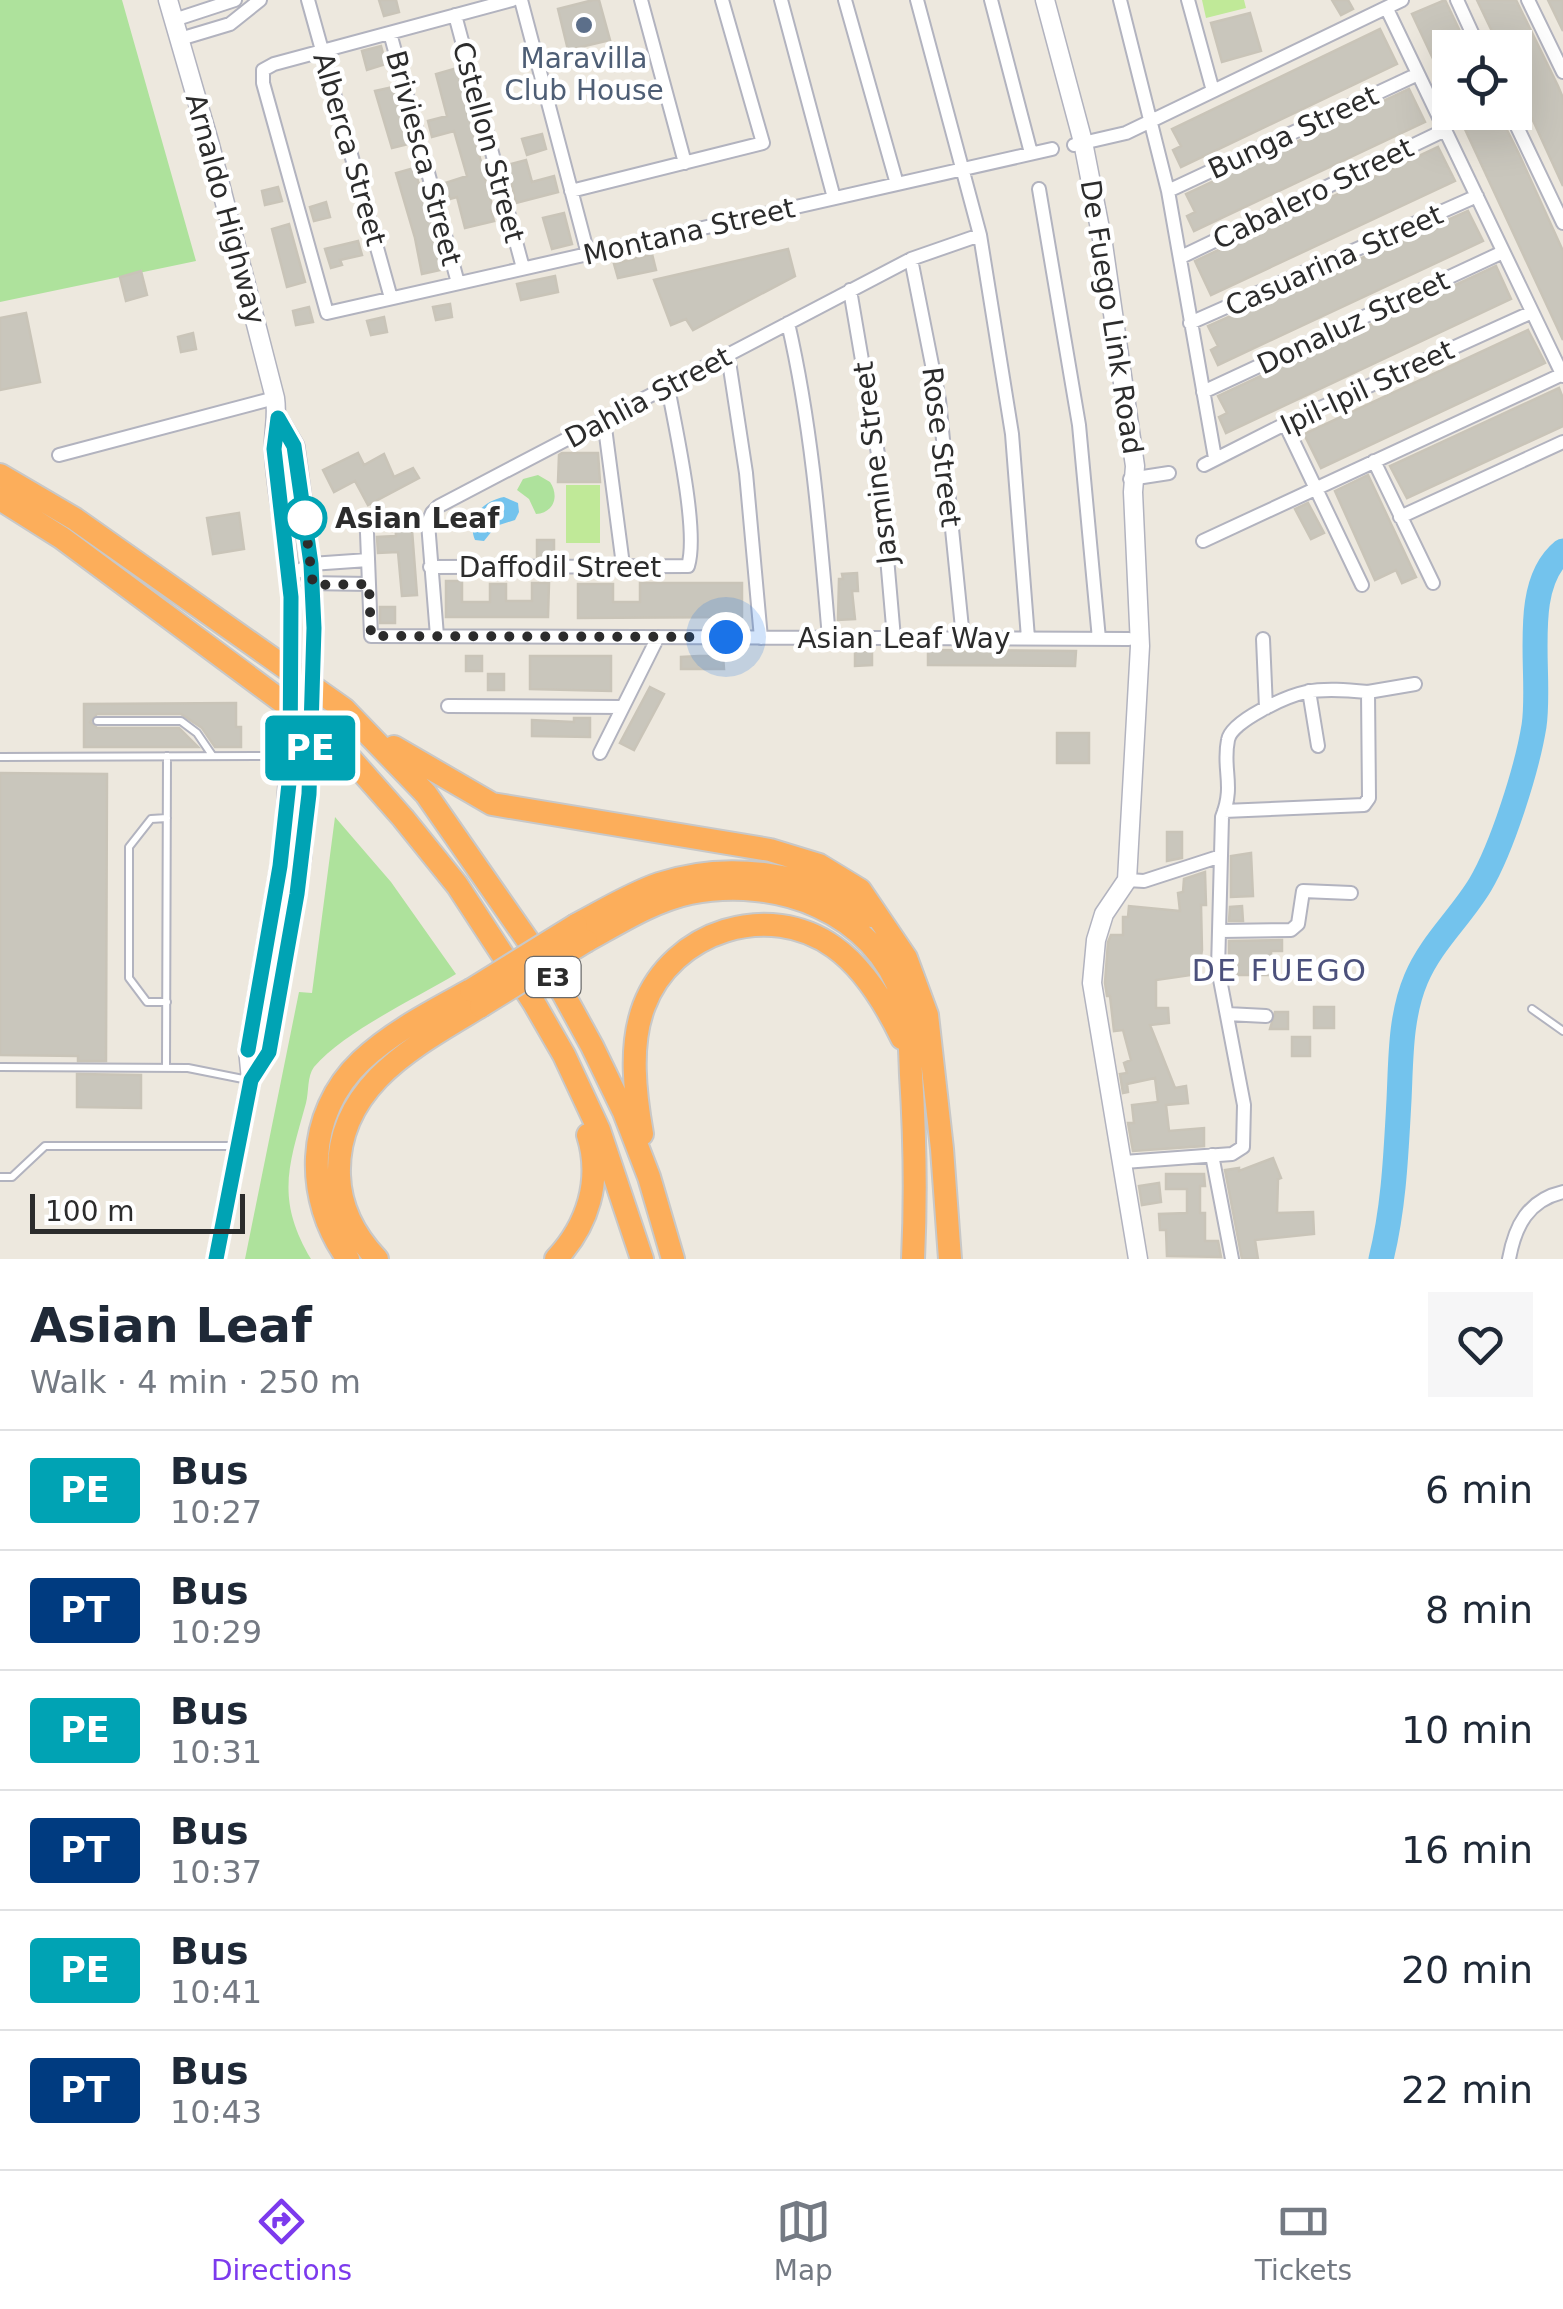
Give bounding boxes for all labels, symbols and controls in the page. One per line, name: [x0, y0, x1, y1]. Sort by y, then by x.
marker: Maravilla Club House: [573, 14, 595, 36]
map controls: [1432, 30, 1532, 130]
button: locate: [1432, 30, 1532, 130]
street label: Cstellon Street: [446, 38, 531, 246]
place label: Maravilla Club House: [504, 42, 664, 107]
street label: Briviesca Street: [379, 47, 468, 269]
street label: Alberca Street: [306, 49, 393, 250]
street label: Bunga Street: [1203, 79, 1383, 186]
street label: Arnaldo Highway: [179, 90, 272, 328]
street label: Cabalero Street: [1208, 131, 1419, 256]
street label: De Fuego Link Road: [1074, 177, 1150, 457]
street label: Montana Street: [580, 191, 798, 272]
street label: Casuarina Street: [1220, 198, 1448, 323]
street label: Donaluz Street: [1252, 264, 1454, 381]
street label: Ipil-Ipil Street: [1275, 333, 1459, 442]
street label: Dahlia Street: [560, 340, 737, 455]
street label: Jasmine Street: [847, 360, 905, 568]
street label: Rose Street: [915, 365, 968, 529]
marker: Asian Leaf: [284, 497, 326, 539]
place label: Asian Leaf: [335, 502, 500, 535]
street label: Daffodil Street: [459, 551, 661, 584]
your location: [701, 612, 751, 662]
street label: Asian Leaf Way: [797, 622, 1011, 655]
line badge: PE: [265, 716, 355, 780]
text: PE: [285, 728, 335, 768]
district label: DE FUEGO: [1192, 953, 1368, 988]
road number: E3: [526, 957, 580, 997]
scale bar: [30, 1189, 245, 1234]
text: 100 m: [45, 1195, 135, 1228]
button: heart: [1428, 1292, 1533, 1397]
text: Asian Leaf: [30, 1297, 312, 1353]
text: Walk · 4 min · 250 m: [30, 1363, 361, 1401]
text: Bus: [170, 1449, 249, 1493]
text: 6 min: [1425, 1468, 1533, 1512]
text: PE: [60, 1470, 110, 1510]
text: 10:27: [170, 1493, 262, 1531]
text: Bus: [170, 1569, 249, 1613]
text: 8 min: [1425, 1588, 1533, 1632]
text: PT: [60, 1590, 110, 1630]
text: 10:29: [170, 1613, 262, 1651]
text: Bus: [170, 1689, 249, 1733]
text: 10 min: [1401, 1708, 1533, 1752]
text: PE: [60, 1710, 110, 1750]
text: 10:31: [170, 1733, 262, 1771]
text: Bus: [170, 1809, 249, 1853]
text: 16 min: [1401, 1828, 1533, 1872]
text: PT: [60, 1830, 110, 1870]
text: 10:37: [170, 1853, 262, 1891]
text: Bus: [170, 1929, 249, 1973]
text: 20 min: [1401, 1948, 1533, 1992]
text: PE: [60, 1950, 110, 1990]
text: 10:41: [170, 1973, 262, 2011]
text: Bus: [170, 2049, 249, 2093]
text: 22 min: [1401, 2068, 1533, 2112]
text: PT: [60, 2070, 110, 2110]
text: 10:43: [170, 2093, 262, 2131]
tab: Directions: [211, 2194, 352, 2287]
tab: Map: [774, 2194, 833, 2287]
tab: Tickets: [1255, 2194, 1352, 2287]

